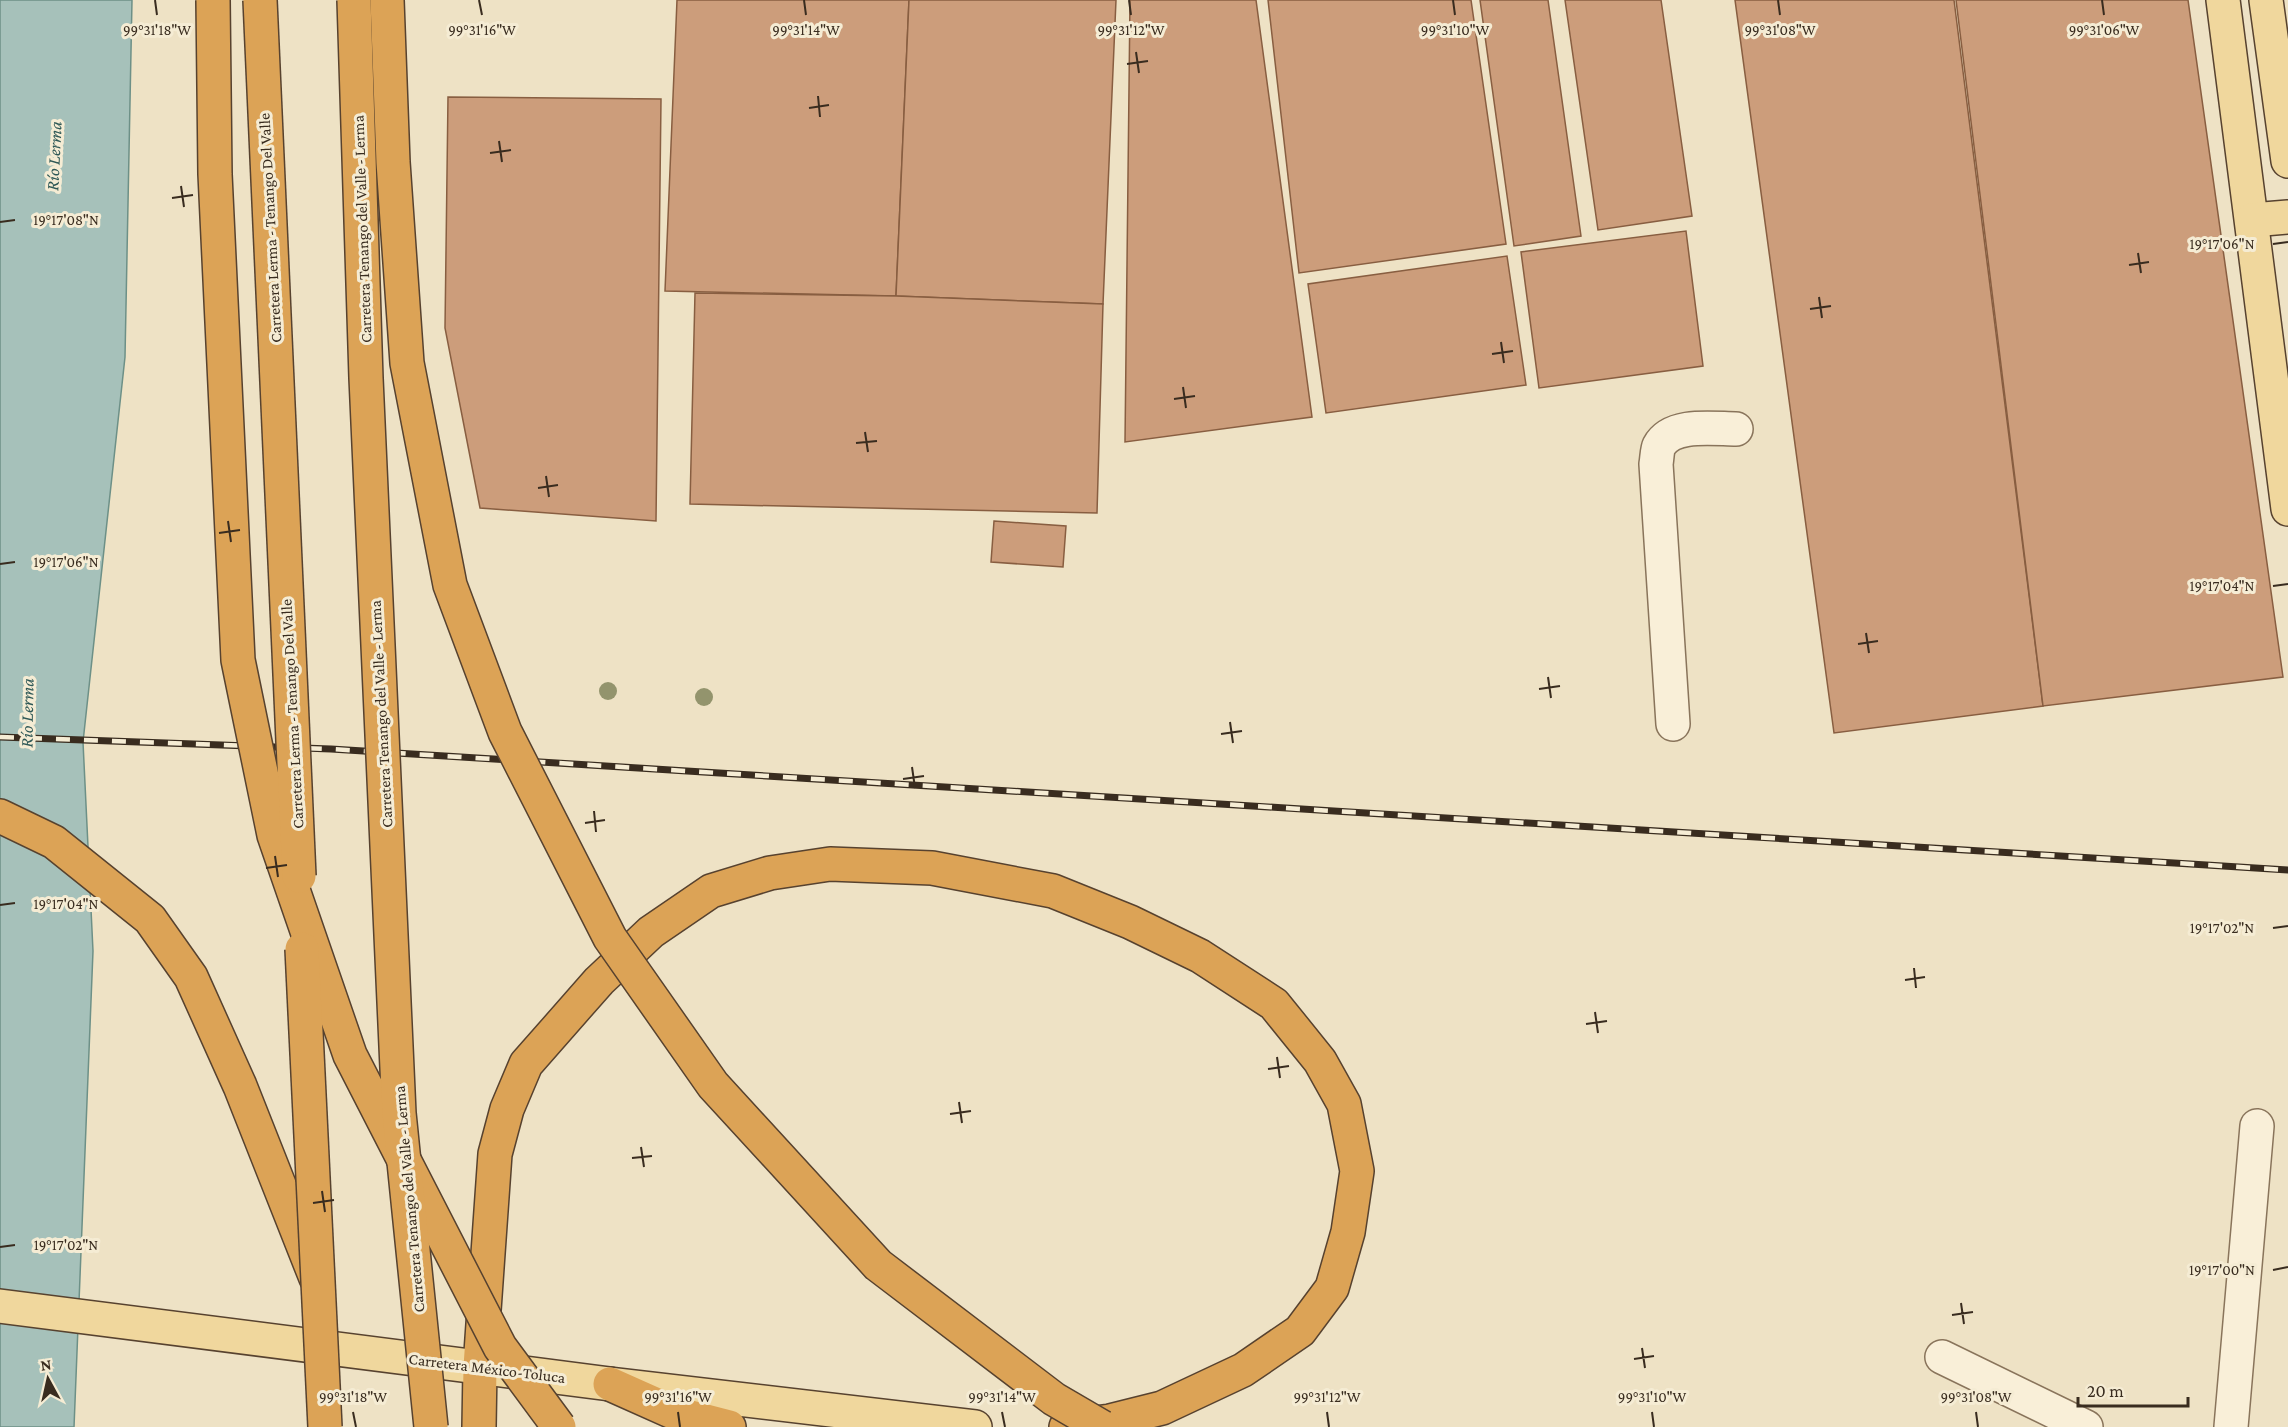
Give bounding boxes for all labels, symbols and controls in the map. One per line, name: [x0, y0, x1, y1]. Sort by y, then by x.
text: 99°31'18"W: [123, 22, 191, 38]
text: 99°31'16"W: [448, 22, 516, 38]
text: 99°31'14"W: [772, 22, 840, 38]
text: 99°31'12"W: [1097, 22, 1165, 38]
text: 99°31'10"W: [1421, 22, 1489, 38]
text: 99°31'08"W: [1744, 22, 1816, 38]
text: 99°31'06"W: [2069, 22, 2140, 38]
street label: Carretera Lerma - Tenango Del Valle: [255, 113, 286, 343]
street label: Carretera Tenango del Valle - Lerma: [350, 114, 375, 343]
water label: Río Lerma: [42, 120, 66, 191]
text: 19°17'08"N: [33, 212, 99, 228]
text: 19°17'06"N: [2189, 236, 2255, 252]
text: 19°17'06"N: [33, 554, 99, 570]
text: 19°17'04"N: [2190, 578, 2255, 594]
street label: Carretera Lerma - Tenango Del Valle: [277, 599, 308, 829]
street label: Carretera Tenango del Valle - Lerma: [367, 599, 396, 828]
water label: Río Lerma: [16, 678, 38, 748]
text: 19°17'04"N: [34, 896, 99, 912]
text: 19°17'02"N: [2190, 920, 2254, 936]
street label: Carretera Tenango del Valle - Lerma: [391, 1084, 428, 1313]
text: 19°17'02"N: [34, 1237, 98, 1253]
text: 19°17'00"N: [2189, 1262, 2255, 1278]
north arrow: [18, 1349, 78, 1409]
street label: Carretera México-Toluca: [408, 1350, 567, 1386]
text: N: [39, 1355, 53, 1374]
scale bar: [2078, 1370, 2188, 1408]
text: 20 m: [2087, 1381, 2124, 1401]
text: 99°31'18"W: [319, 1389, 387, 1405]
text: 99°31'16"W: [644, 1389, 712, 1405]
text: 99°31'14"W: [968, 1389, 1036, 1405]
text: 99°31'12"W: [1293, 1389, 1361, 1405]
text: 99°31'10"W: [1618, 1389, 1686, 1405]
text: 99°31'08"W: [1940, 1389, 2012, 1405]

